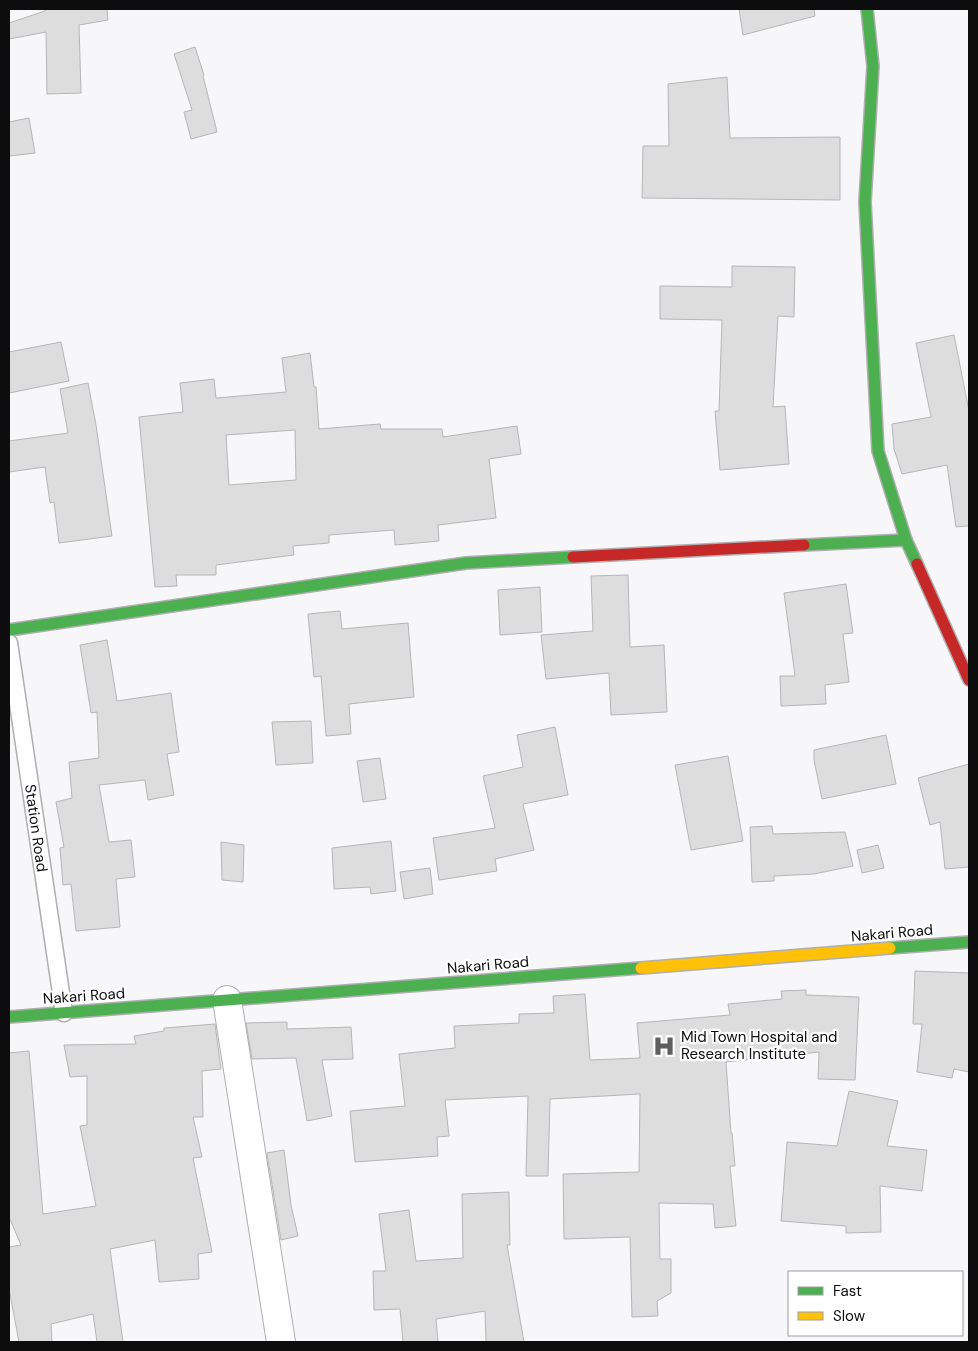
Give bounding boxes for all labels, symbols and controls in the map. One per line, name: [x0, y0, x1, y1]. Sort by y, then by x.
street label: Station Road: [20, 783, 52, 873]
street label: Nakari Road: [850, 919, 934, 947]
street label: Nakari Road: [446, 951, 530, 979]
street label: Nakari Road: [42, 983, 126, 1009]
place label: Mid Town Hospital and Research Institute: [681, 1027, 838, 1064]
hospital icon: Mid Town Hospital and Research Institute: [651, 1033, 677, 1059]
legend: [788, 1271, 963, 1336]
text: Fast: [833, 1281, 862, 1301]
text: Slow: [833, 1306, 866, 1326]

